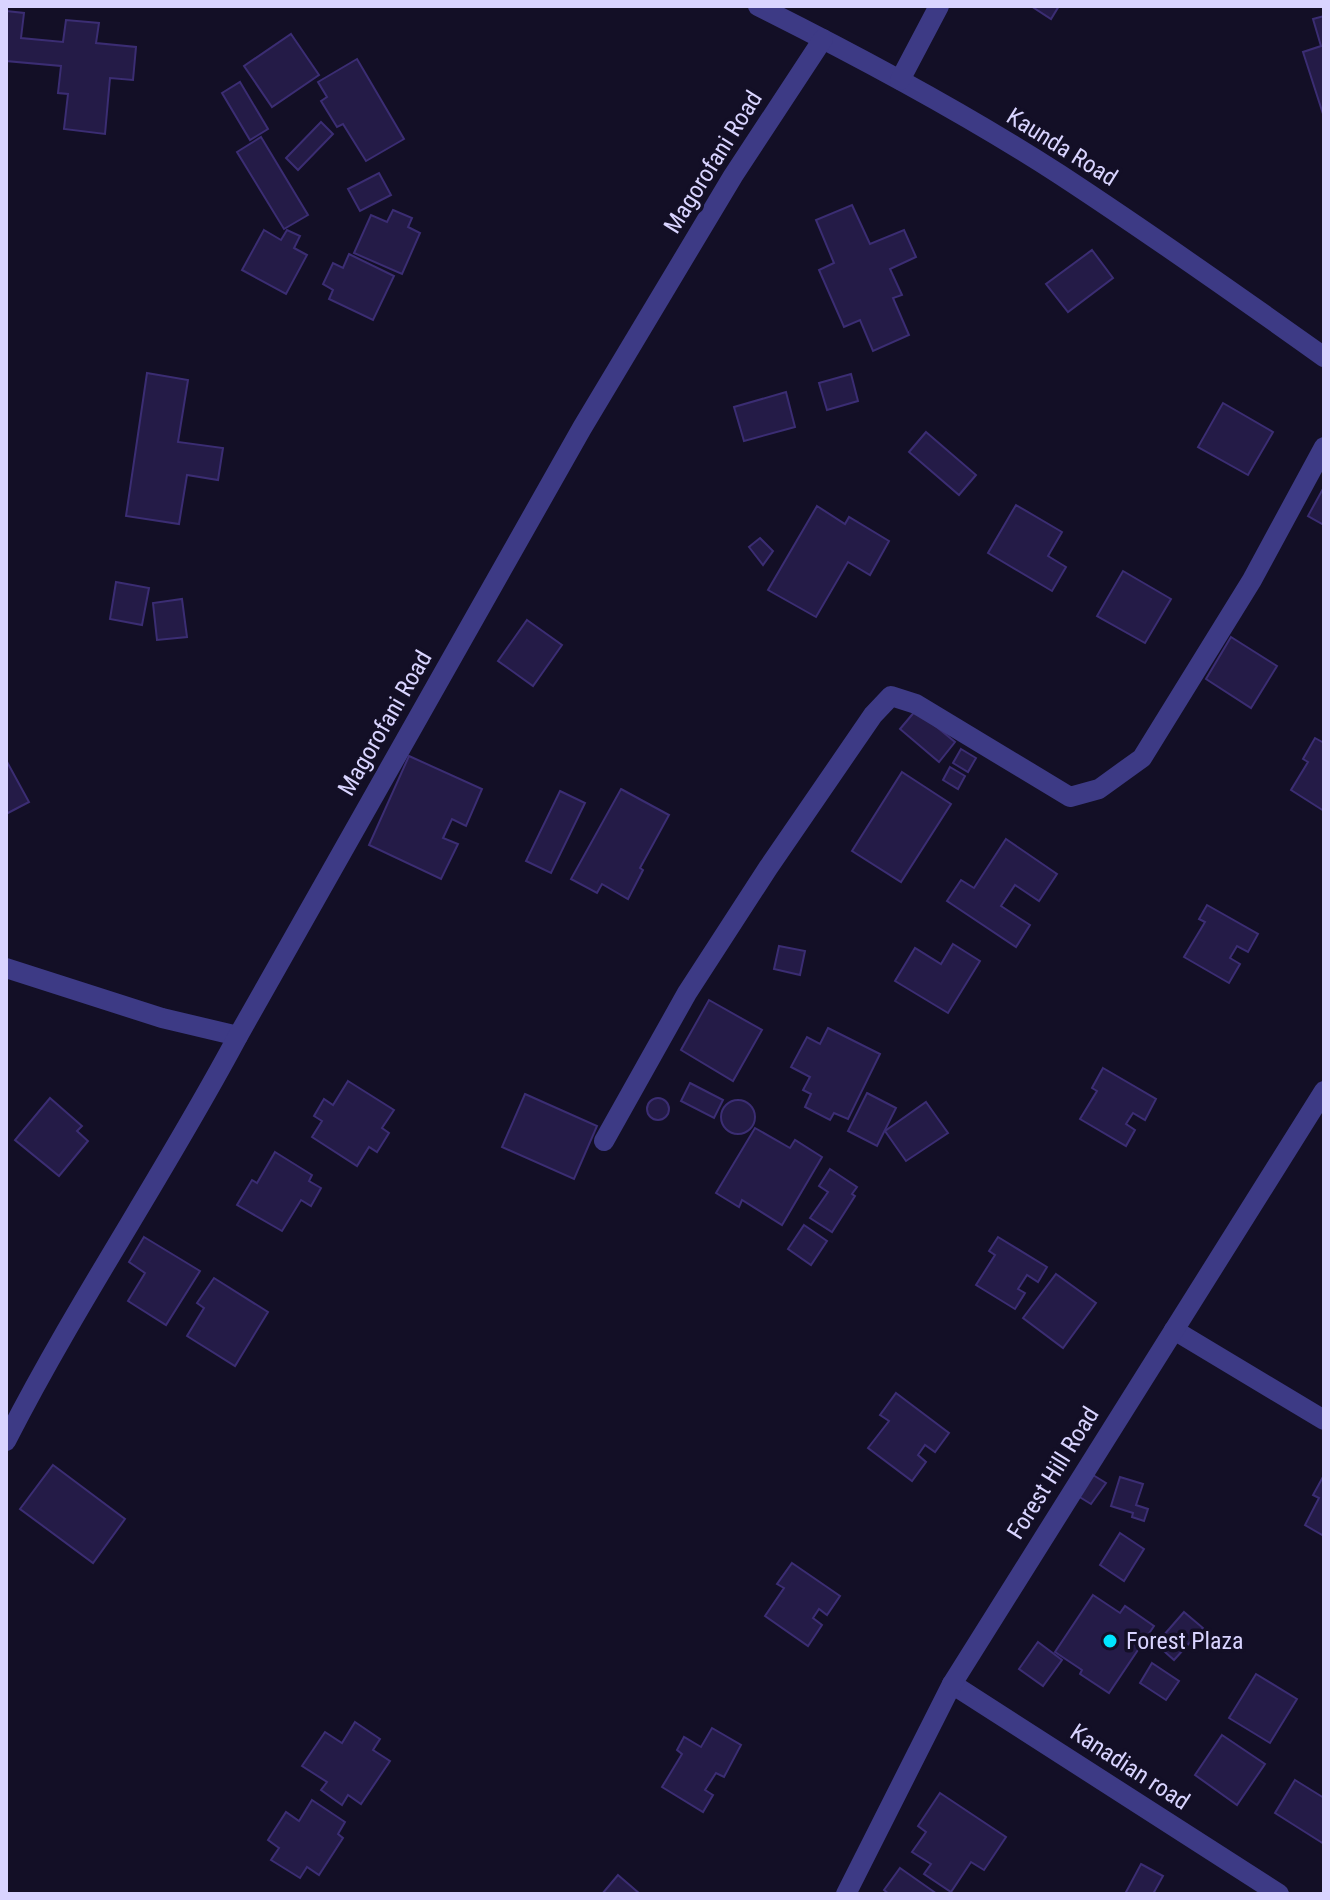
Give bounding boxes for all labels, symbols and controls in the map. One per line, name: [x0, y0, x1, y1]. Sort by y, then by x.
street label: Magorofani Road: [658, 86, 768, 238]
street label: Kaunda Road: [1002, 102, 1122, 192]
street label: Magorofani Road: [332, 646, 438, 800]
street label: Forest Hill Road: [1001, 1402, 1105, 1544]
place label: Forest Plaza: [1126, 1627, 1244, 1655]
marker: Forest Plaza: [1101, 1632, 1119, 1650]
street label: Kanadian road: [1065, 1718, 1195, 1816]

